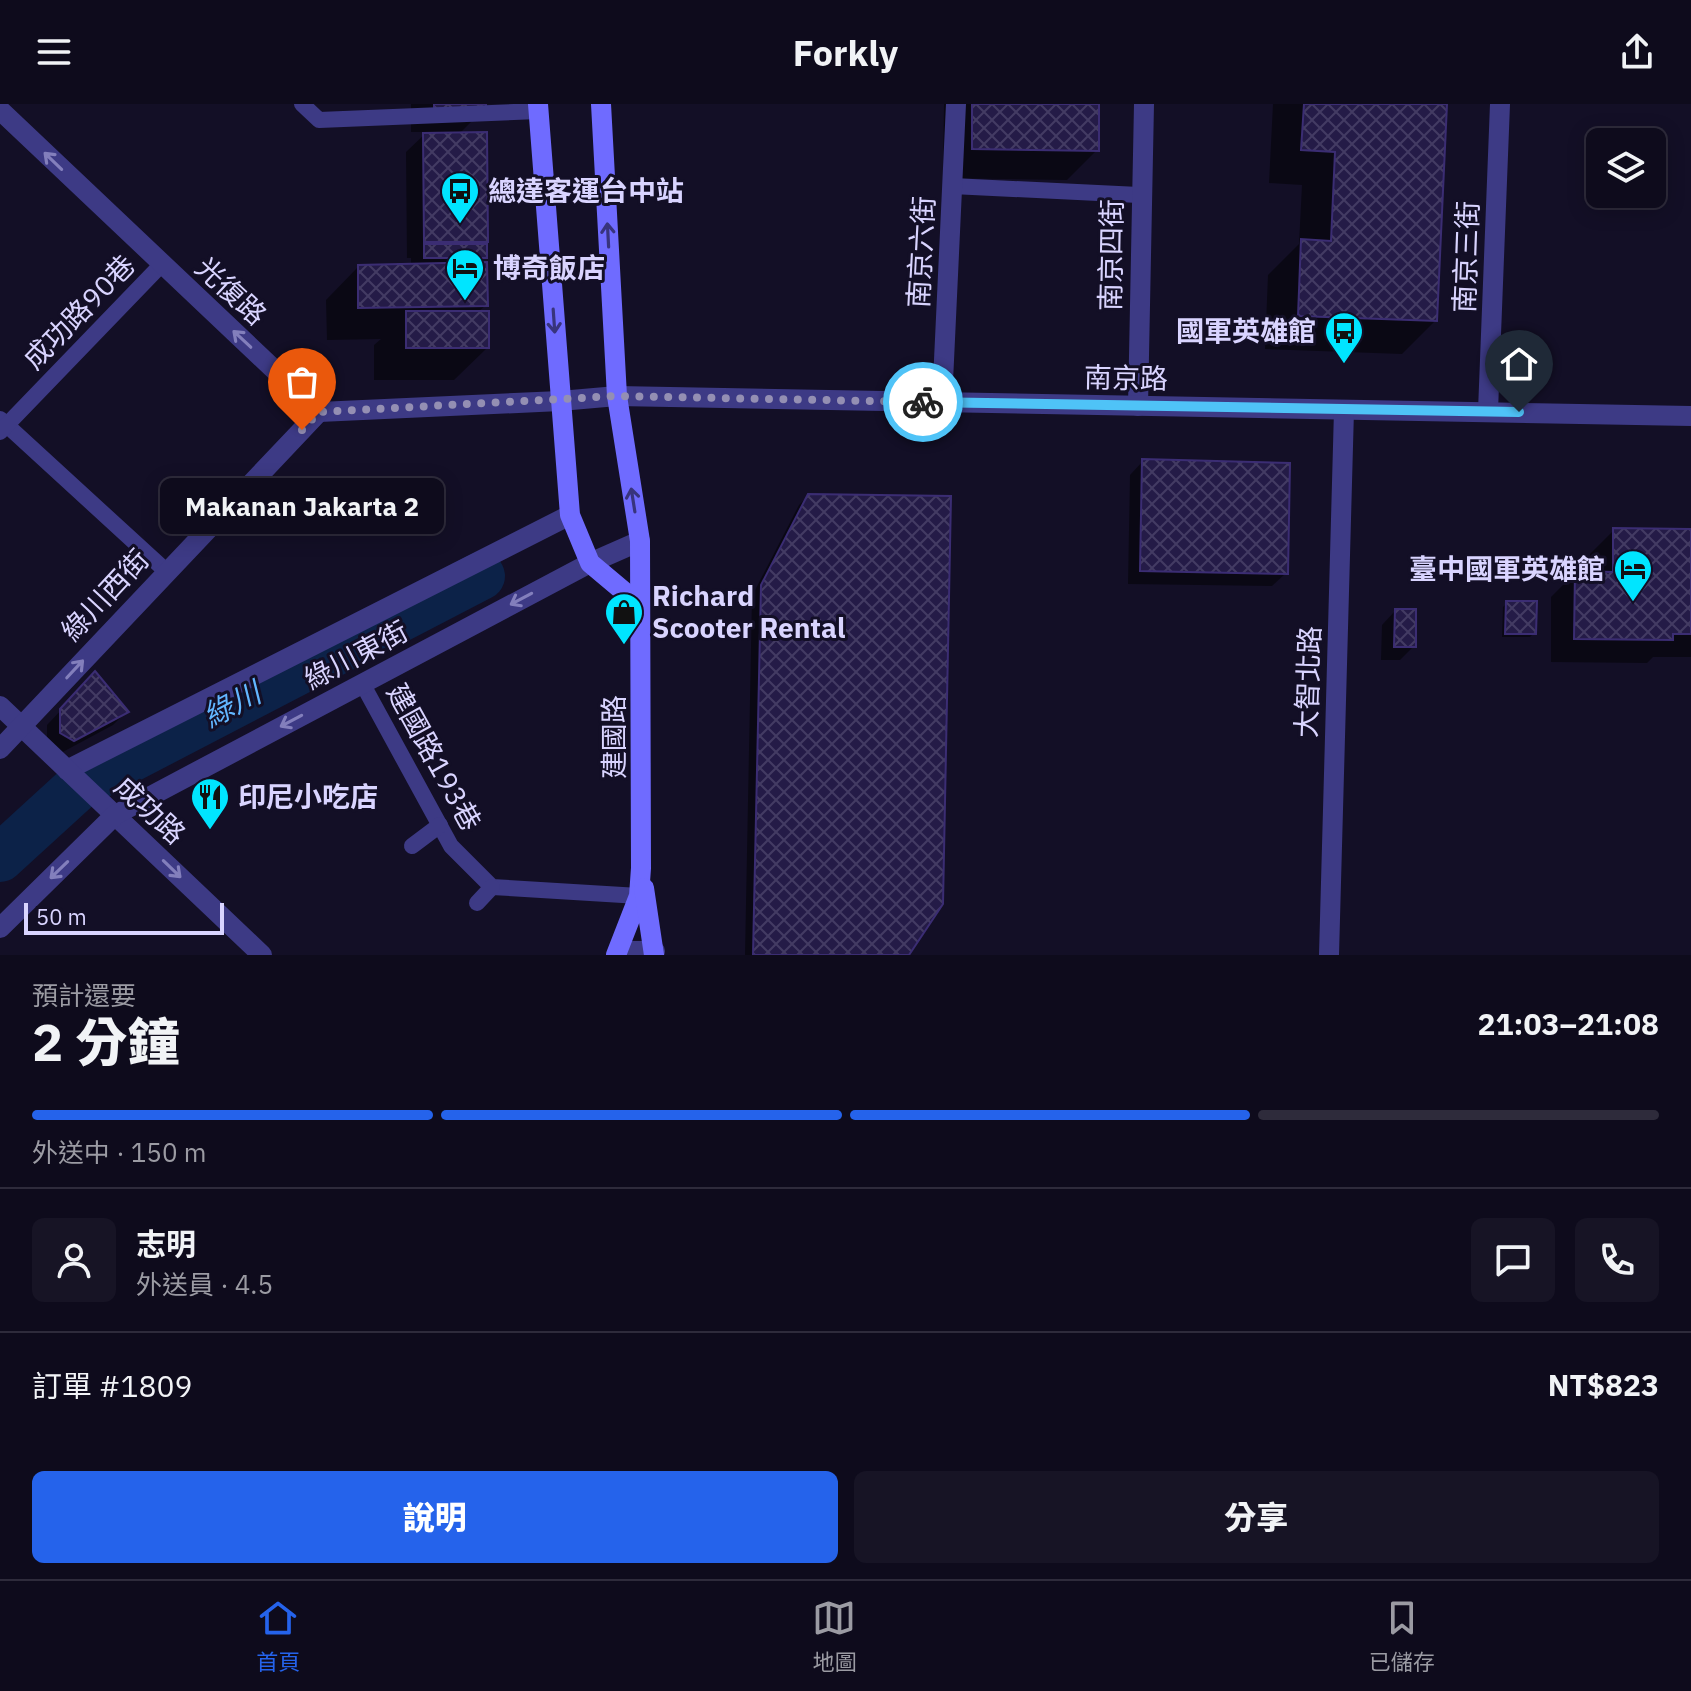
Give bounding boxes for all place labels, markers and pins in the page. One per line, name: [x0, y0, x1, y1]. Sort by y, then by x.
bus stop icon: 總達客運台中站: [439, 170, 481, 225]
place label: 總達客運台中站: [488, 172, 684, 209]
hotel icon: 博奇飯店: [444, 247, 486, 302]
place label: 博奇飯店: [493, 249, 605, 286]
bus stop icon: 國軍英雄館: [1323, 310, 1365, 365]
place label: 國軍英雄館: [1176, 312, 1316, 349]
pin: [1485, 330, 1553, 412]
pin: [268, 348, 336, 430]
callout: Makanan Jakarta 2: [160, 478, 444, 534]
hotel icon: 臺中國軍英雄館: [1612, 548, 1654, 603]
place label: 臺中國軍英雄館: [1409, 550, 1605, 587]
place label: Richard Scooter Rental: [652, 577, 846, 646]
shop icon: Richard Scooter Rental: [603, 591, 645, 646]
restaurant icon: 印尼小吃店: [189, 776, 231, 831]
place label: 印尼小吃店: [238, 778, 378, 815]

